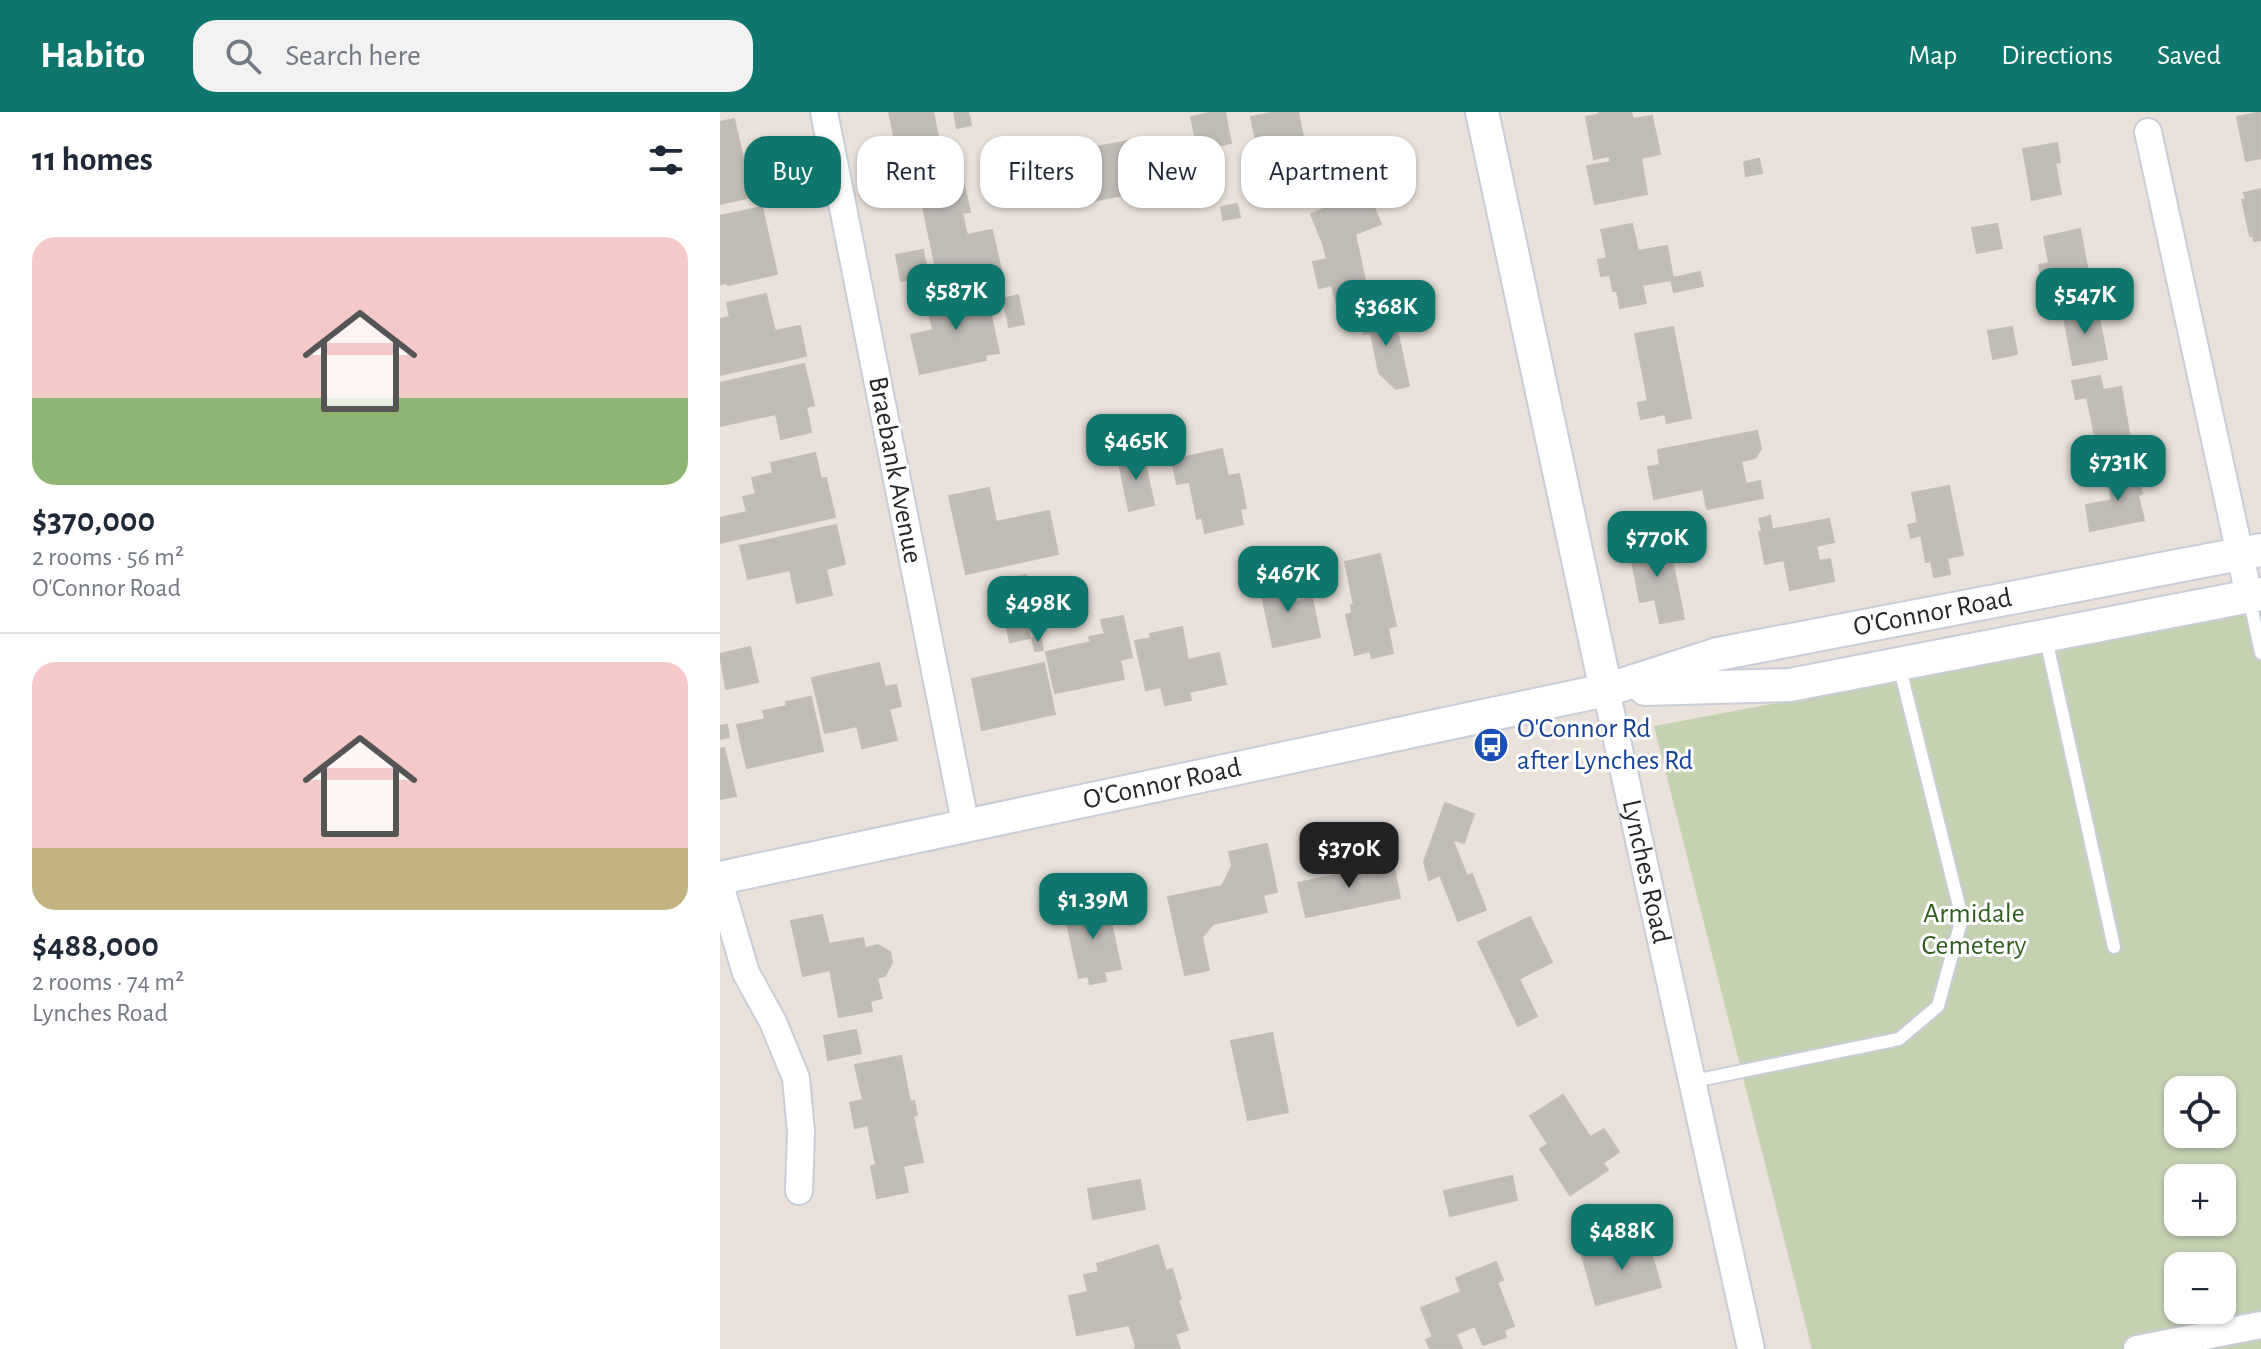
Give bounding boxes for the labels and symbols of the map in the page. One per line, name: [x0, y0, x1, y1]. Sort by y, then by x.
pin: $587K: [900, 264, 1012, 332]
pin: $547K: [2029, 268, 2141, 336]
pin: $368K: [1330, 280, 1442, 348]
street label: Braebank Avenue: [863, 374, 927, 566]
pin: $465K: [1080, 414, 1192, 482]
pin: $731K: [2062, 435, 2174, 503]
pin: $770K: [1601, 511, 1713, 579]
pin: $467K: [1232, 546, 1344, 614]
pin: $498K: [982, 576, 1094, 644]
street label: O'Connor Road: [1851, 584, 2014, 642]
place label: O'Connor Rd after Lynches Rd: [1517, 715, 1693, 775]
bus stop icon: O'Connor Rd after Lynches Rd: [1472, 726, 1510, 764]
street label: O'Connor Road: [1081, 754, 1244, 815]
street label: Lynches Road: [1617, 797, 1675, 946]
pin: $370K: [1293, 822, 1405, 890]
pin: $1.39M: [1028, 873, 1158, 941]
park label: Armidale Cemetery: [1921, 900, 2027, 960]
pin: $488K: [1566, 1204, 1678, 1272]

